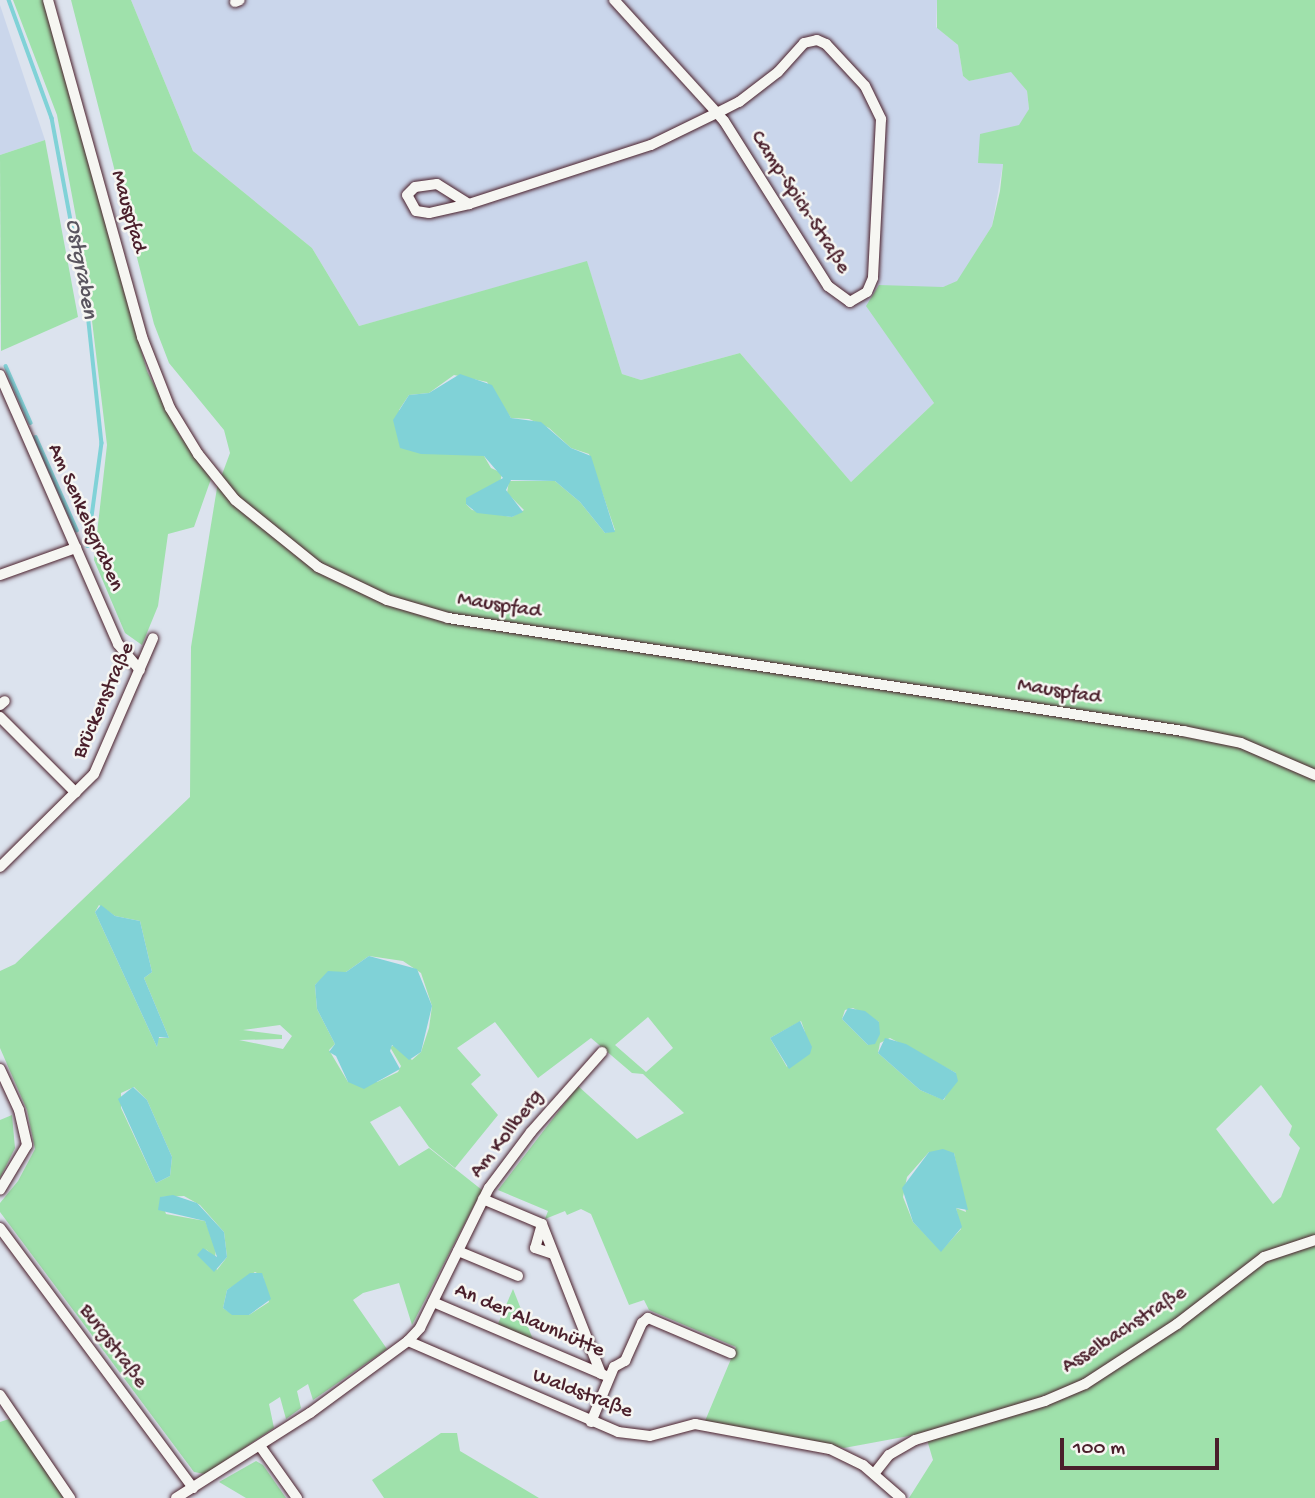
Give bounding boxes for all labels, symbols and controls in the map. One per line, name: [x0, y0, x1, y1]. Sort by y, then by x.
street label: Camp-Spich-Straße: [743, 127, 855, 279]
street label: Mauspfad: [103, 168, 151, 256]
water label: Ostgraben: [58, 217, 102, 321]
street label: Am Senkelsgraben: [40, 441, 128, 595]
street label: Mauspfad: [455, 588, 543, 626]
street label: Brückenstraße: [68, 639, 142, 763]
street label: Mauspfad: [1015, 674, 1103, 712]
street label: Am Kollberg: [466, 1086, 550, 1184]
street label: An der Alaunhütte: [450, 1279, 608, 1365]
street label: Asselbachstraße: [1058, 1281, 1192, 1381]
street label: Burgstraße: [72, 1300, 152, 1394]
street label: Waldstraße: [528, 1364, 636, 1426]
scale bar: [1063, 1424, 1222, 1468]
text: 100 m: [1073, 1437, 1125, 1462]

